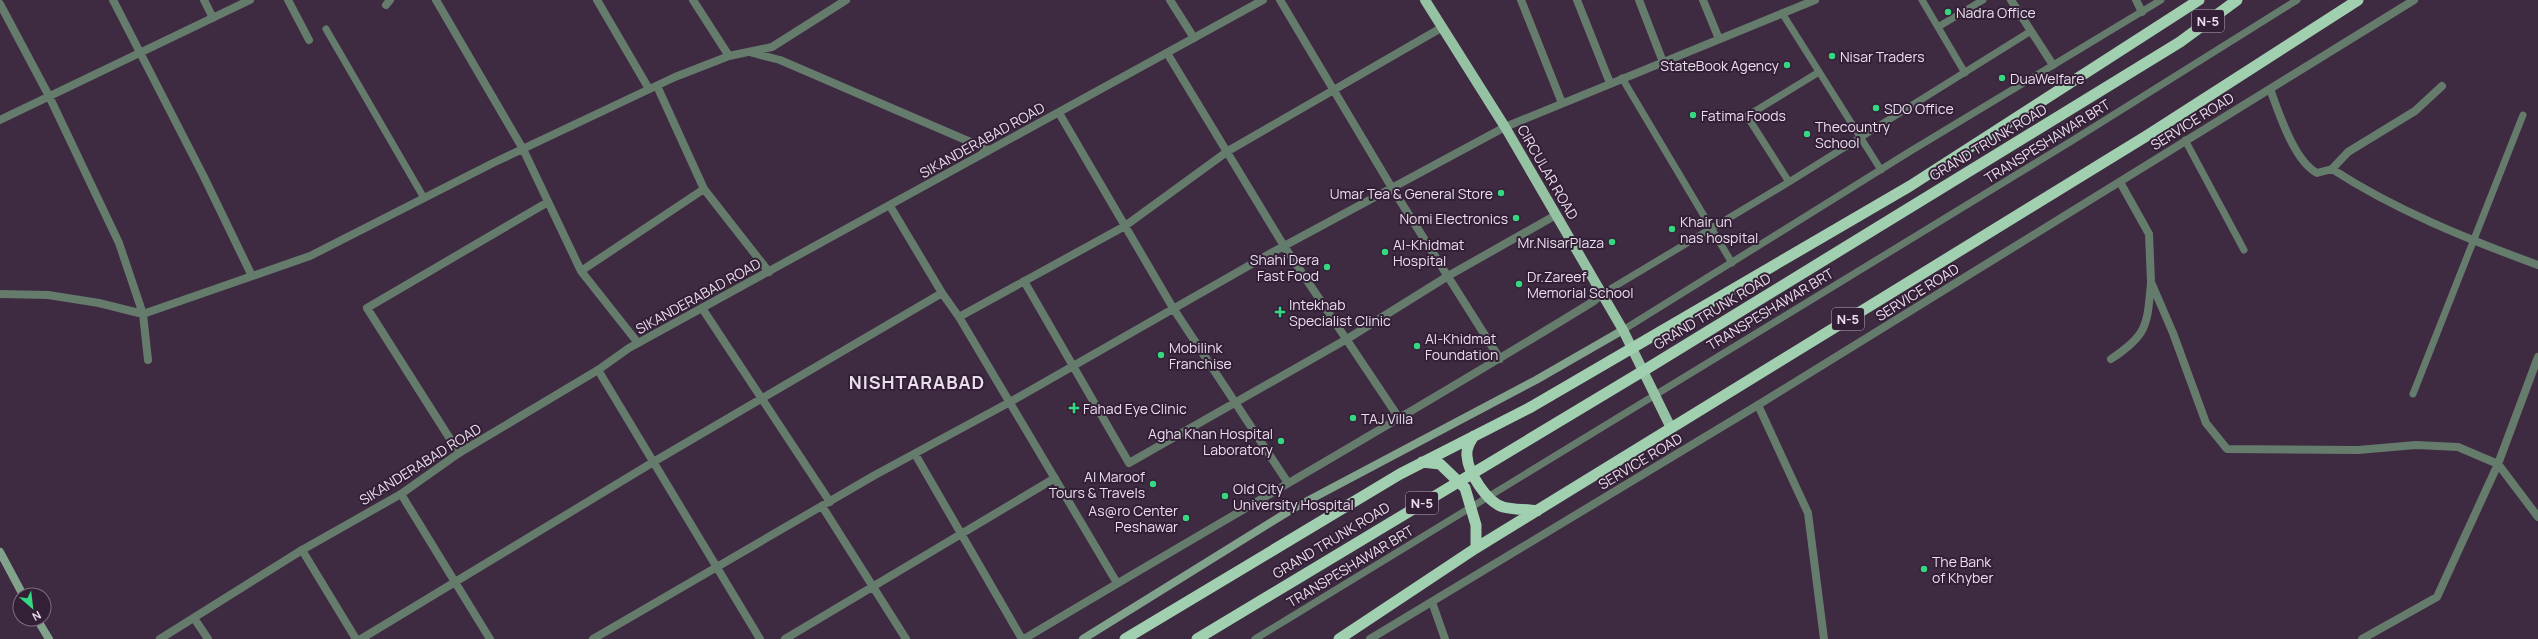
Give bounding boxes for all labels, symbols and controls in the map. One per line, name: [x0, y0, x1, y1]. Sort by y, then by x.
place label: Nadra Office: [1956, 3, 2036, 22]
marker: Nadra Office: [1943, 7, 1953, 17]
road number: N-5: [2192, 10, 2224, 32]
place label: Nisar Traders: [1840, 47, 1925, 66]
marker: Nisar Traders: [1827, 51, 1837, 61]
place label: StateBook Agency: [1660, 56, 1780, 75]
marker: StateBook Agency: [1782, 60, 1792, 70]
place label: DuaWelfare: [2010, 69, 2084, 88]
marker: DuaWelfare: [1997, 73, 2007, 83]
street label: SERVICE ROAD: [2147, 88, 2237, 154]
street label: TRANSPESHAWAR BRT: [1981, 94, 2114, 187]
street label: SIKANDERABAD ROAD: [916, 98, 1048, 182]
place label: SDO Office: [1884, 99, 1954, 118]
street label: GRAND TRUNK ROAD: [1926, 99, 2050, 185]
marker: SDO Office: [1871, 103, 1881, 113]
place label: Fatima Foods: [1701, 106, 1786, 125]
marker: Fatima Foods: [1688, 110, 1698, 120]
place label: Thecountry School: [1815, 117, 1891, 152]
street label: CIRCULAR ROAD: [1513, 121, 1583, 223]
marker: Thecountry School: [1802, 129, 1812, 139]
place label: Umar Tea & General Store: [1330, 184, 1493, 203]
marker: Umar Tea & General Store: [1496, 188, 1506, 198]
place label: Nomi Electronics: [1400, 209, 1508, 228]
place label: Khair un nas hospital: [1680, 212, 1758, 247]
marker: Nomi Electronics: [1511, 213, 1521, 223]
marker: Khair un nas hospital: [1667, 224, 1677, 234]
place label: Mr.NisarPlaza: [1517, 233, 1604, 252]
place label: Al-Khidmat Hospital: [1393, 235, 1465, 270]
marker: Mr.NisarPlaza: [1607, 237, 1617, 247]
marker: Al-Khidmat Hospital: [1380, 247, 1390, 257]
place label: Shahi Dera Fast Food: [1250, 250, 1319, 285]
street label: SIKANDERABAD ROAD: [632, 254, 764, 338]
street label: SERVICE ROAD: [1872, 259, 1962, 325]
marker: Shahi Dera Fast Food: [1322, 262, 1332, 272]
street label: TRANSPESHAWAR BRT: [1703, 263, 1838, 354]
place label: Dr.Zareef Memorial School: [1527, 267, 1634, 302]
street label: GRAND TRUNK ROAD: [1650, 268, 1774, 354]
marker: Dr.Zareef Memorial School: [1514, 279, 1524, 289]
place label: Intekhab Specialist Clinic: [1289, 295, 1391, 330]
marker: Intekhab Specialist Clinic: [1274, 306, 1286, 318]
road number: N-5: [1832, 308, 1864, 330]
place label: Al-Khidmat Foundation: [1425, 329, 1498, 364]
place label: Mobilink Franchise: [1169, 338, 1232, 373]
marker: Al-Khidmat Foundation: [1412, 341, 1422, 351]
marker: Mobilink Franchise: [1156, 350, 1166, 360]
district label: NISHTARABAD: [849, 370, 985, 394]
place label: Fahad Eye Clinic: [1083, 399, 1187, 418]
marker: Fahad Eye Clinic: [1068, 402, 1080, 414]
place label: TAJ Villa: [1361, 409, 1413, 428]
marker: TAJ Villa: [1348, 413, 1358, 423]
street label: SIKANDERABAD ROAD: [355, 419, 485, 509]
place label: Agha Khan Hospital Laboratory: [1148, 424, 1274, 459]
street label: SERVICE ROAD: [1594, 428, 1686, 494]
marker: Agha Khan Hospital Laboratory: [1276, 436, 1286, 446]
place label: Al Maroof Tours & Travels: [1049, 467, 1145, 502]
marker: Al Maroof Tours & Travels: [1148, 479, 1158, 489]
place label: Old City University Hospital: [1233, 479, 1354, 514]
marker: Old City University Hospital: [1220, 491, 1230, 501]
road number: N-5: [1406, 492, 1438, 514]
street label: GRAND TRUNK ROAD: [1269, 497, 1393, 583]
place label: As@ro Center Peshawar: [1088, 501, 1178, 536]
marker: As@ro Center Peshawar: [1181, 513, 1191, 523]
street label: TRANSPESHAWAR BRT: [1283, 520, 1418, 611]
place label: The Bank of Khyber: [1932, 552, 1994, 587]
marker: The Bank of Khyber: [1919, 564, 1929, 574]
north arrow: [12, 587, 52, 627]
text: N: [30, 608, 44, 625]

